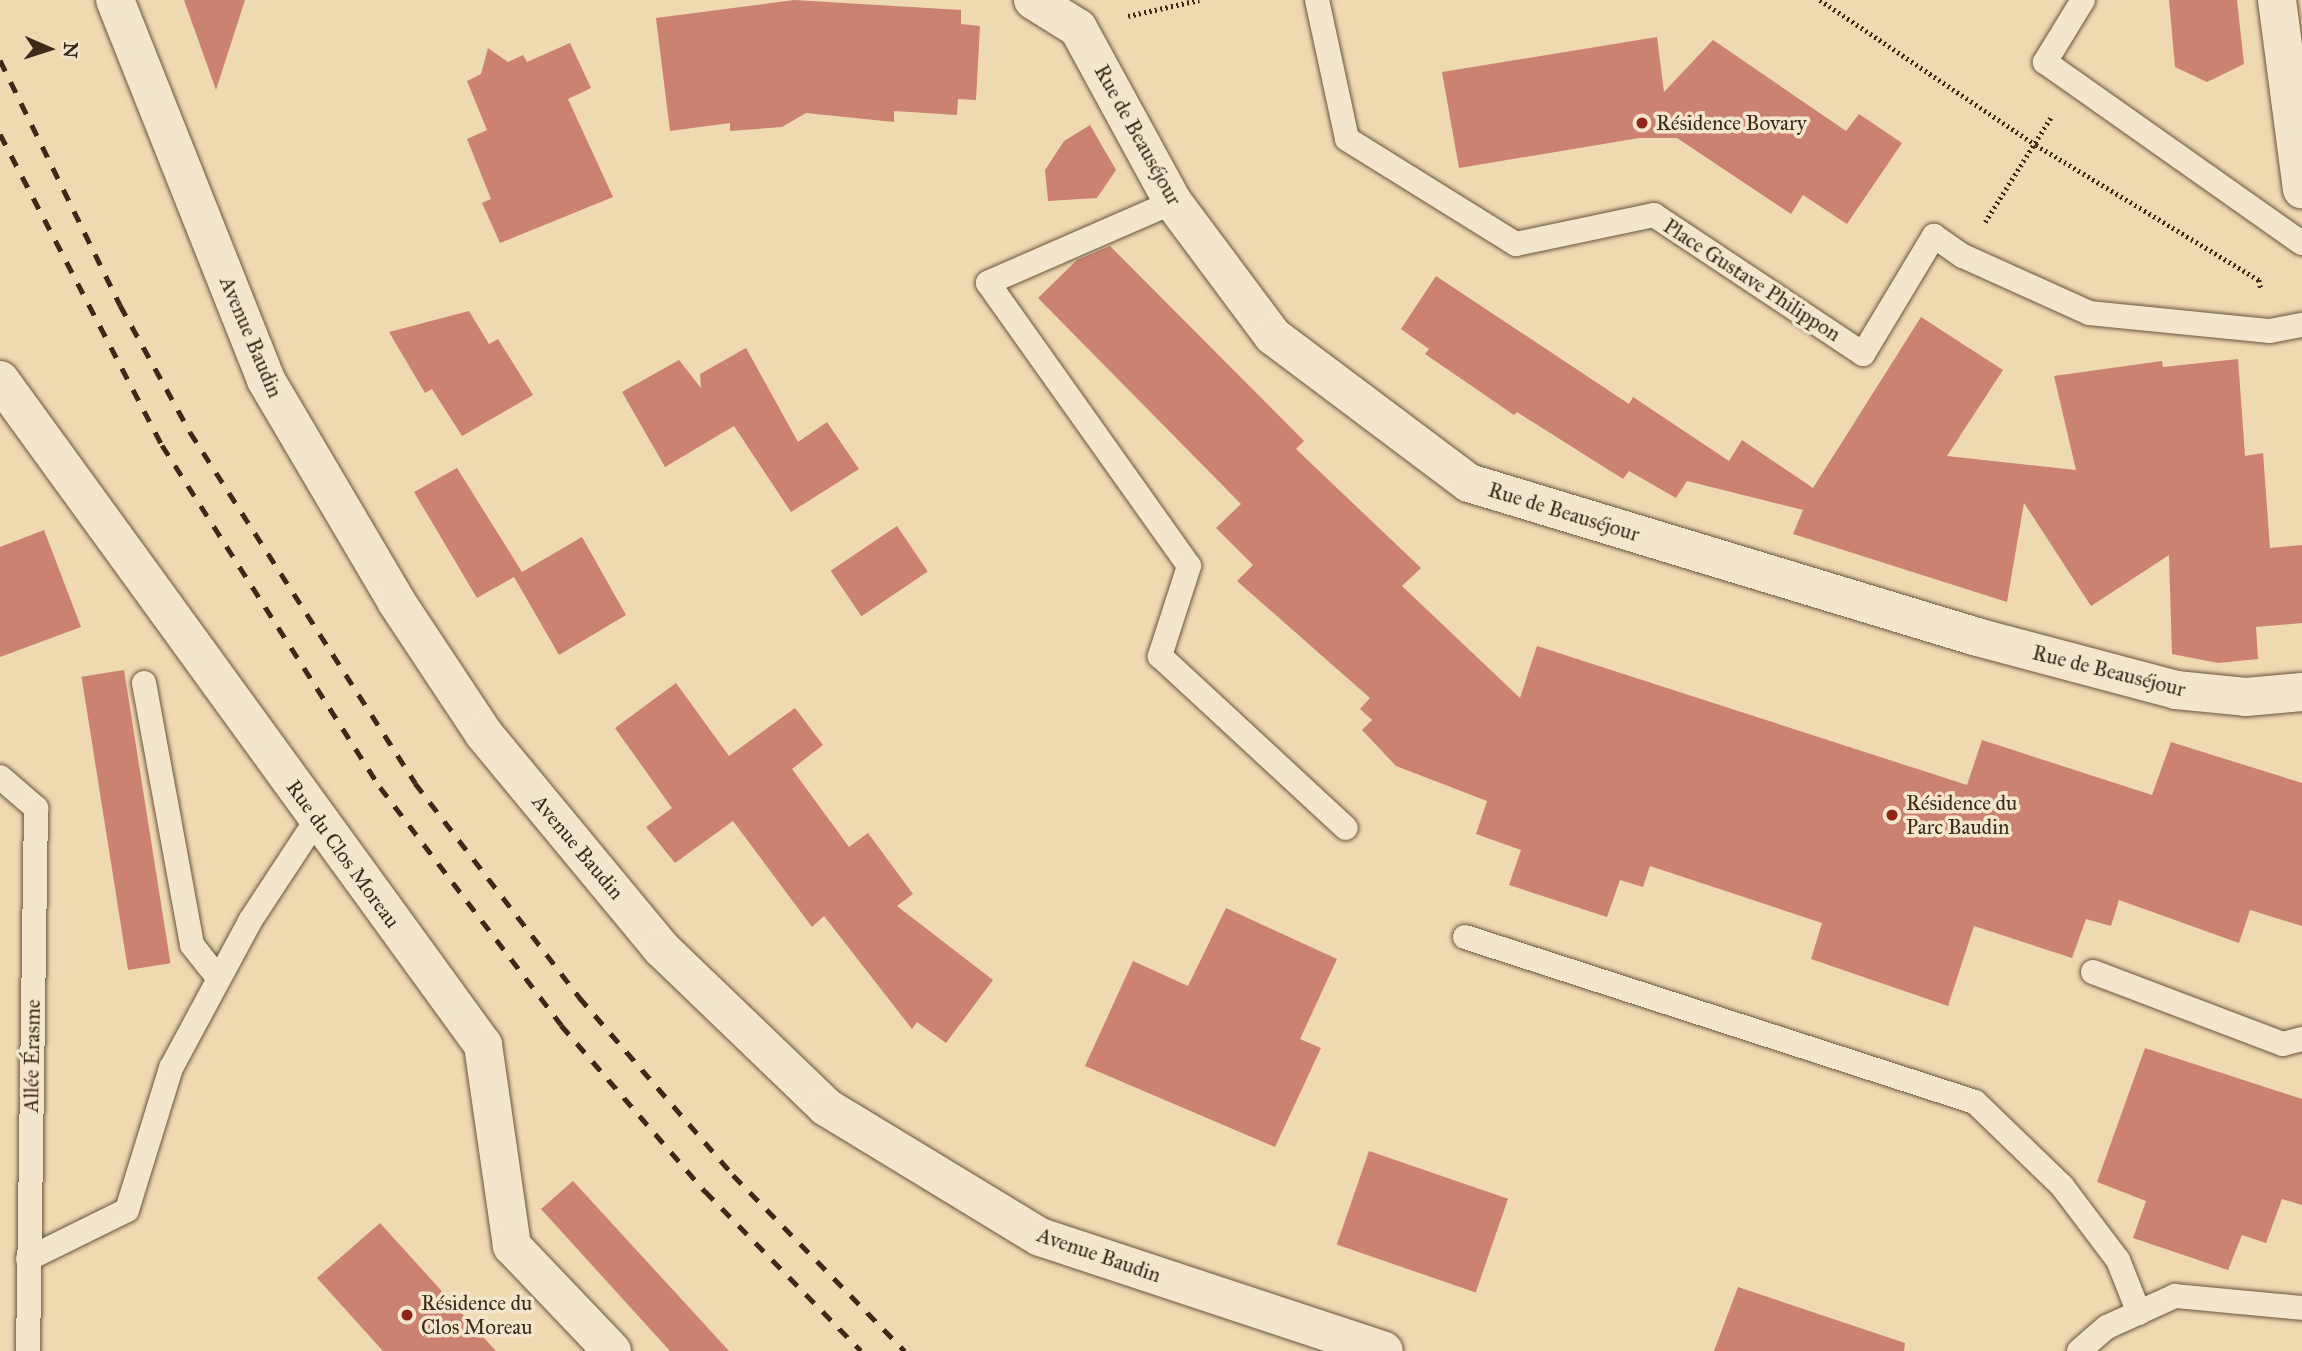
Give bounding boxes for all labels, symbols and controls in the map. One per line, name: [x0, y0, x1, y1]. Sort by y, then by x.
north arrow: [14, 14, 84, 84]
text: N: [59, 41, 82, 59]
street label: Rue de Beauséjour: [1089, 60, 1187, 210]
place label: Résidence Bovary: [1656, 110, 1807, 136]
marker: Résidence Bovary: [1634, 115, 1650, 131]
street label: Place Gustave Philippon: [1659, 213, 1845, 347]
street label: Avenue Baudin: [214, 273, 288, 401]
street label: Rue de Beauséjour: [1485, 477, 1643, 547]
street label: Rue de Beauséjour: [2030, 640, 2188, 702]
street label: Rue du Clos Moreau: [281, 775, 405, 933]
street label: Avenue Baudin: [527, 789, 629, 905]
place label: Résidence du Parc Baudin: [1906, 790, 2017, 840]
marker: Résidence du Parc Baudin: [1884, 807, 1900, 823]
street label: Allée Érasme: [18, 999, 46, 1113]
street label: Avenue Baudin: [1034, 1222, 1164, 1288]
place label: Résidence du Clos Moreau: [421, 1290, 532, 1340]
marker: Résidence du Clos Moreau: [399, 1307, 415, 1323]

